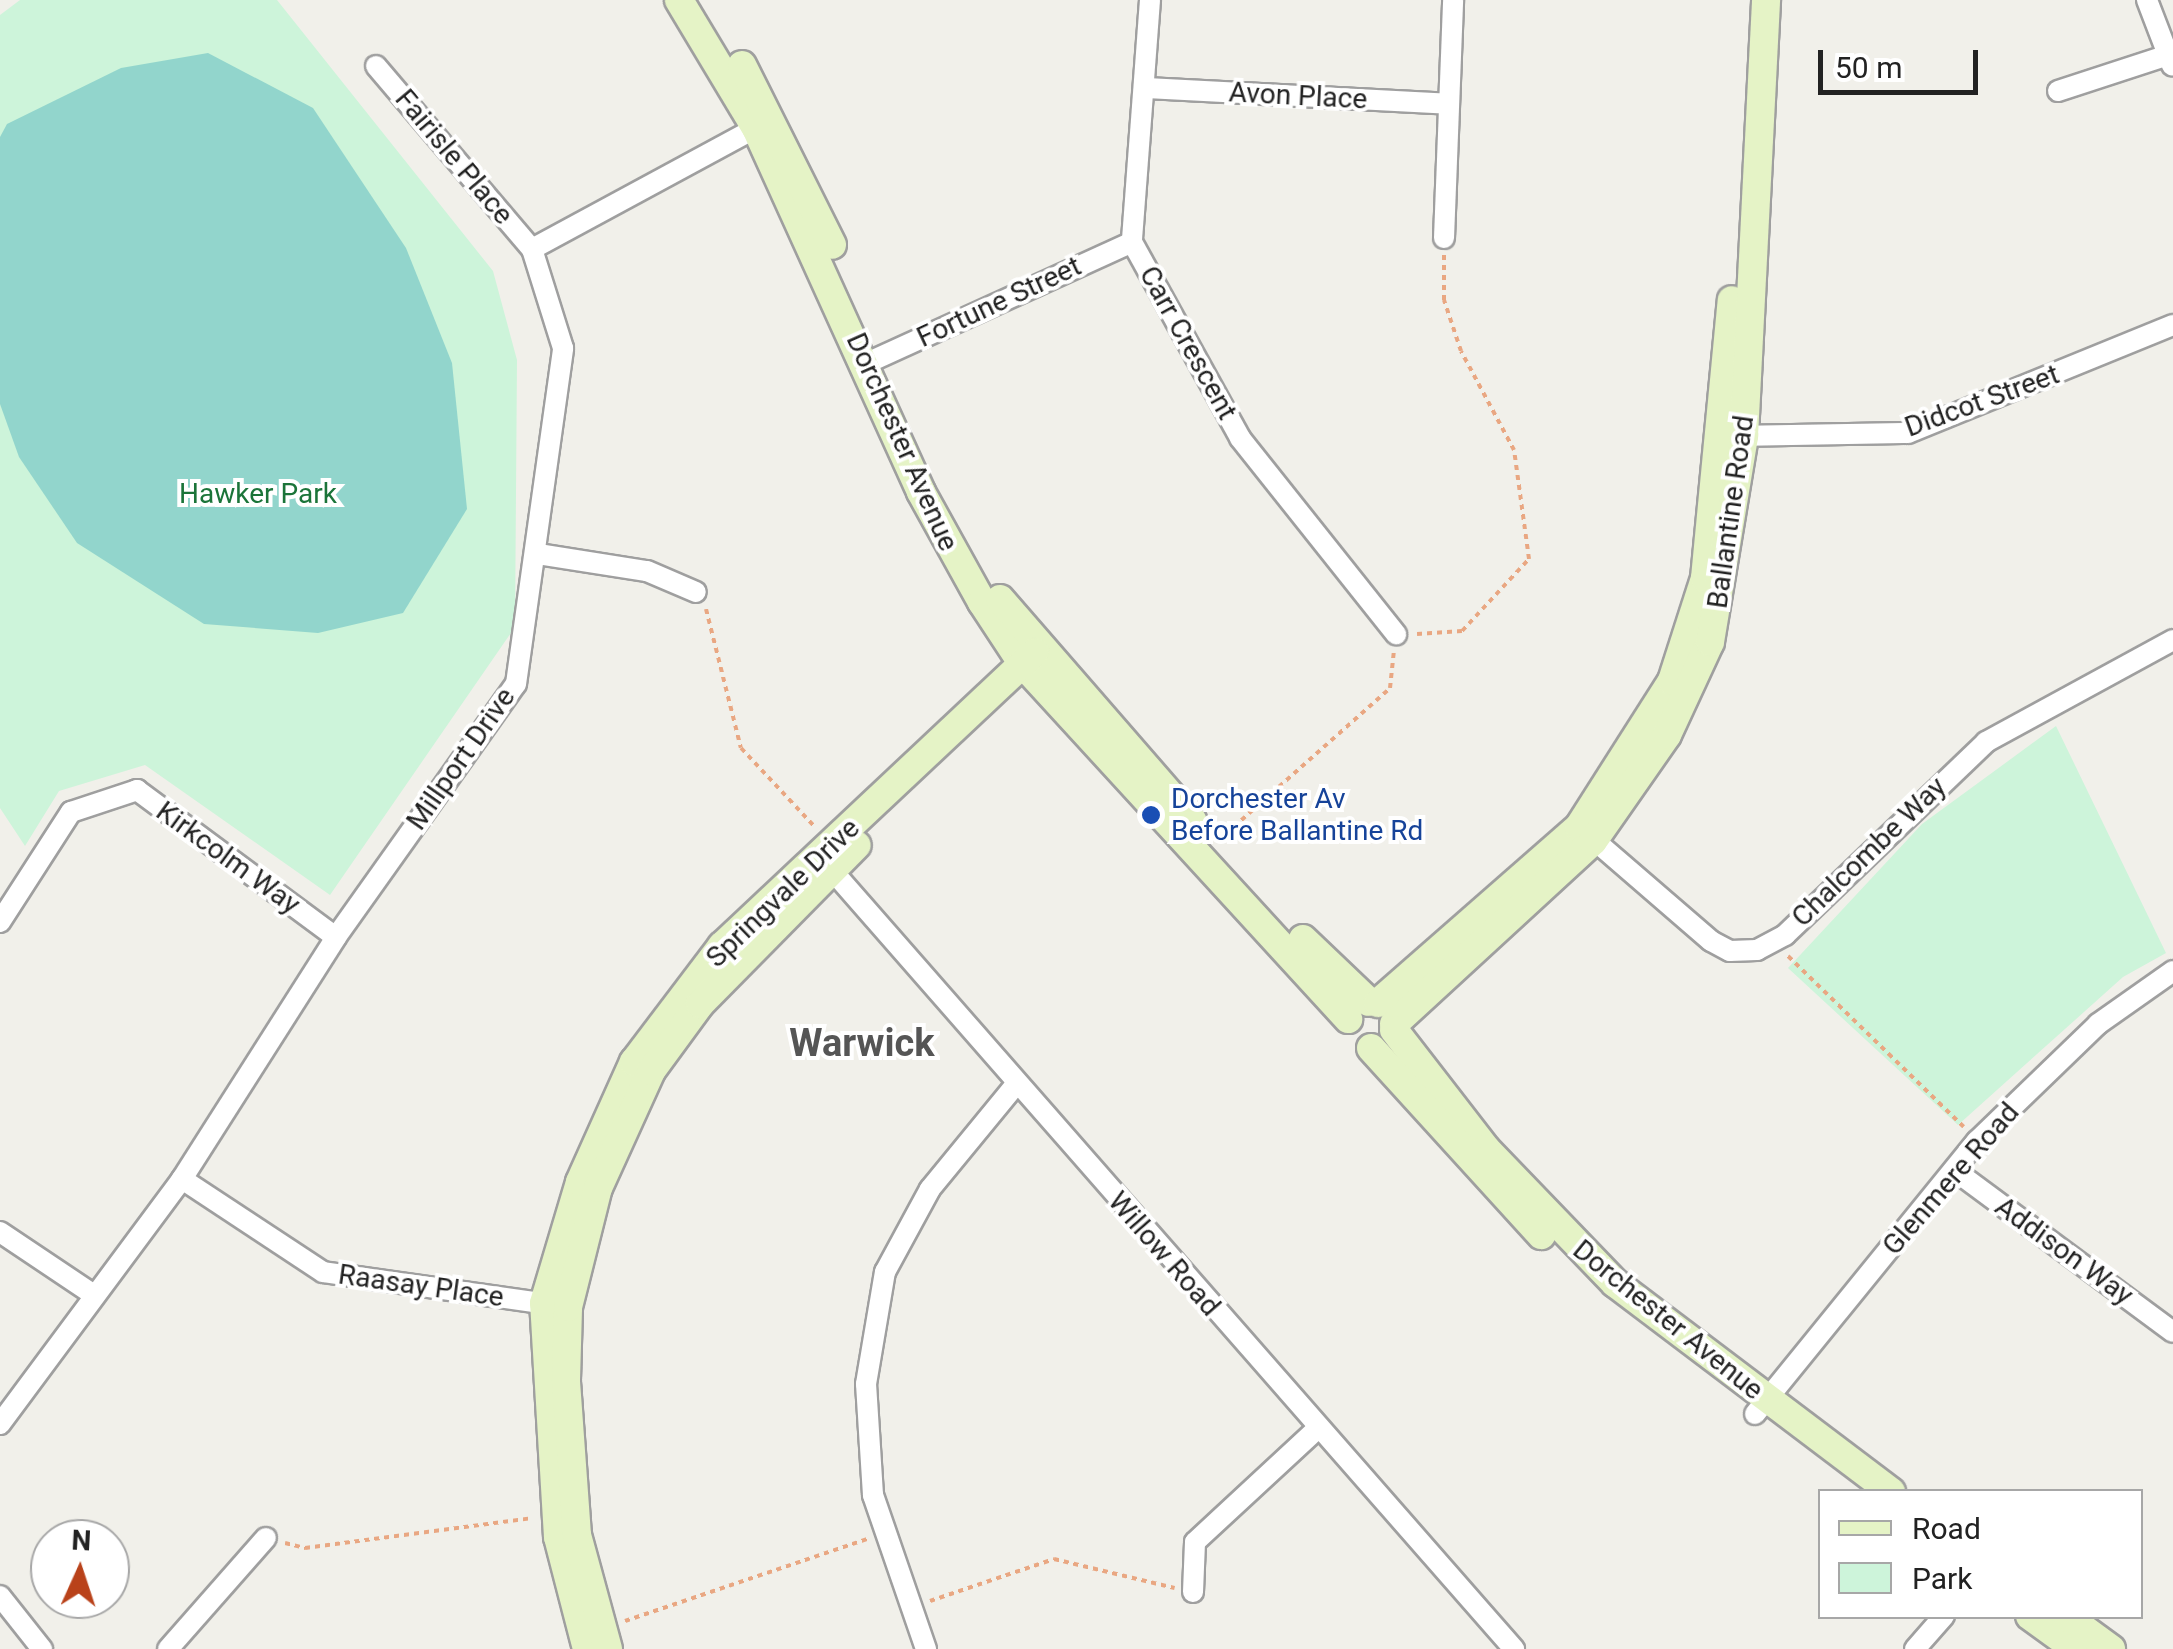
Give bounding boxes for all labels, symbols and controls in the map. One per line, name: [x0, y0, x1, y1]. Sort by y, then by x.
scale bar: [1823, 30, 1983, 92]
text: 50 m: [1835, 50, 1902, 85]
street label: Avon Place: [1228, 76, 1368, 116]
street label: Fairisle Place: [388, 83, 520, 231]
street label: Fortune Street: [912, 249, 1086, 355]
street label: Carr Crescent: [1132, 260, 1244, 426]
street label: Dorchester Avenue: [839, 328, 965, 556]
street label: Didcot Street: [1900, 358, 2064, 444]
street label: Ballantine Road: [1701, 413, 1761, 611]
park label: Hawker Park: [179, 477, 337, 511]
street label: Millport Drive: [400, 681, 522, 837]
street label: Chalcombe Way: [1785, 770, 1953, 934]
place label: Dorchester Av Before Ballantine Rd: [1171, 782, 1423, 848]
street label: Kirkcolm Way: [150, 795, 306, 921]
marker: Dorchester Av Before Ballantine Rd: [1140, 804, 1162, 826]
street label: Springvale Drive: [699, 811, 867, 975]
district label: Warwick: [789, 1021, 935, 1067]
street label: Glenmere Road: [1876, 1096, 2026, 1262]
street label: Willow Road: [1101, 1185, 1227, 1323]
street label: Addison Way: [1989, 1190, 2139, 1312]
street label: Dorchester Avenue: [1566, 1233, 1770, 1407]
street label: Raasay Place: [336, 1258, 506, 1314]
legend: [1818, 1489, 2143, 1619]
text: Road: [1912, 1511, 1981, 1546]
north arrow: [30, 1519, 130, 1619]
text: N: [71, 1524, 92, 1558]
text: Park: [1912, 1561, 1972, 1596]

